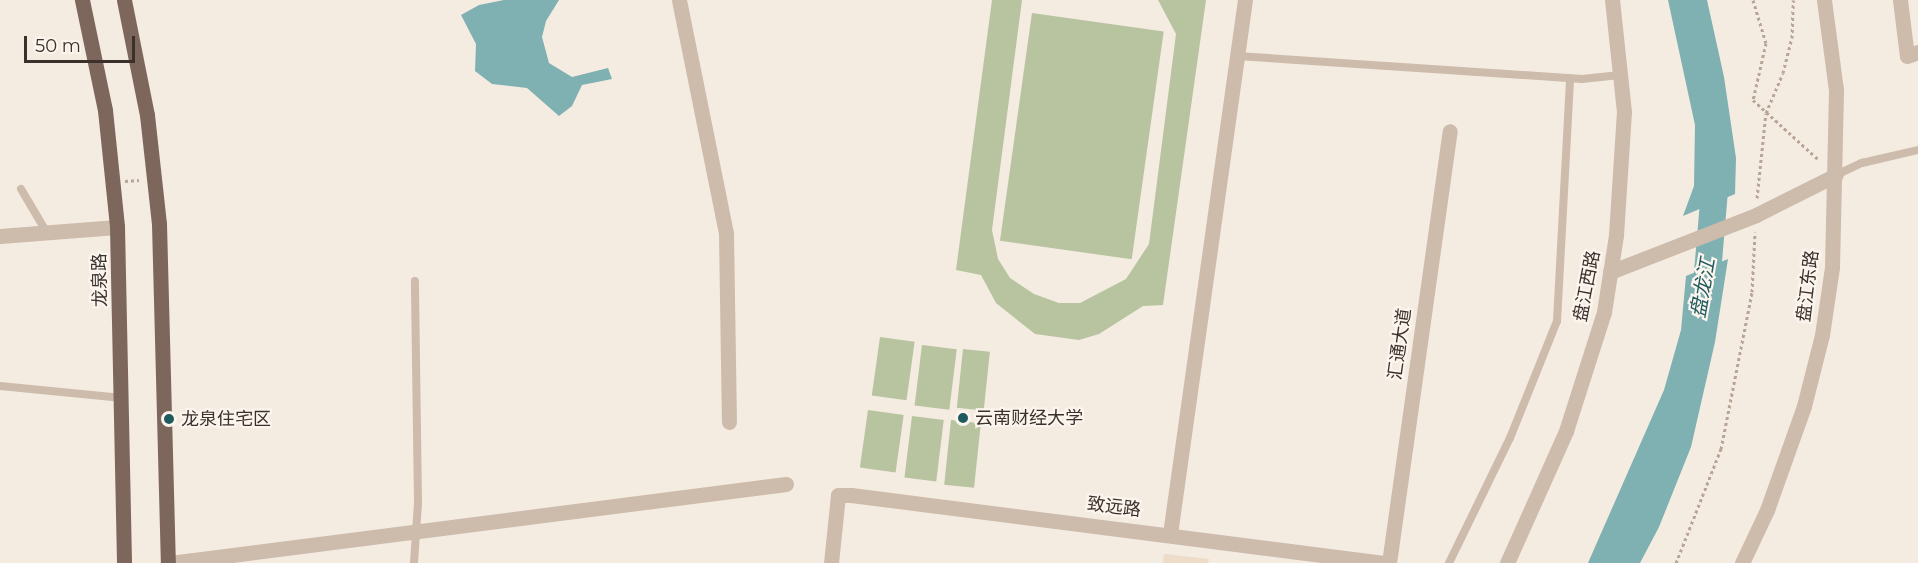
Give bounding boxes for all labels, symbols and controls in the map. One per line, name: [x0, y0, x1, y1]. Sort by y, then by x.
scale bar: [27, 24, 138, 62]
text: 50 m: [35, 35, 81, 57]
street label: 盘江西路: [1570, 249, 1604, 323]
street label: 盘江东路: [1793, 249, 1823, 323]
street label: 龙泉路: [89, 253, 111, 307]
water label: 盘龙江: [1686, 256, 1720, 320]
street label: 汇通大道: [1384, 307, 1416, 381]
place label: 云南财经大学: [975, 407, 1083, 429]
place label: 龙泉住宅区: [181, 408, 271, 430]
marker: 云南财经大学: [956, 411, 970, 425]
marker: 龙泉住宅区: [162, 412, 176, 426]
street label: 致远路: [1086, 493, 1142, 521]

